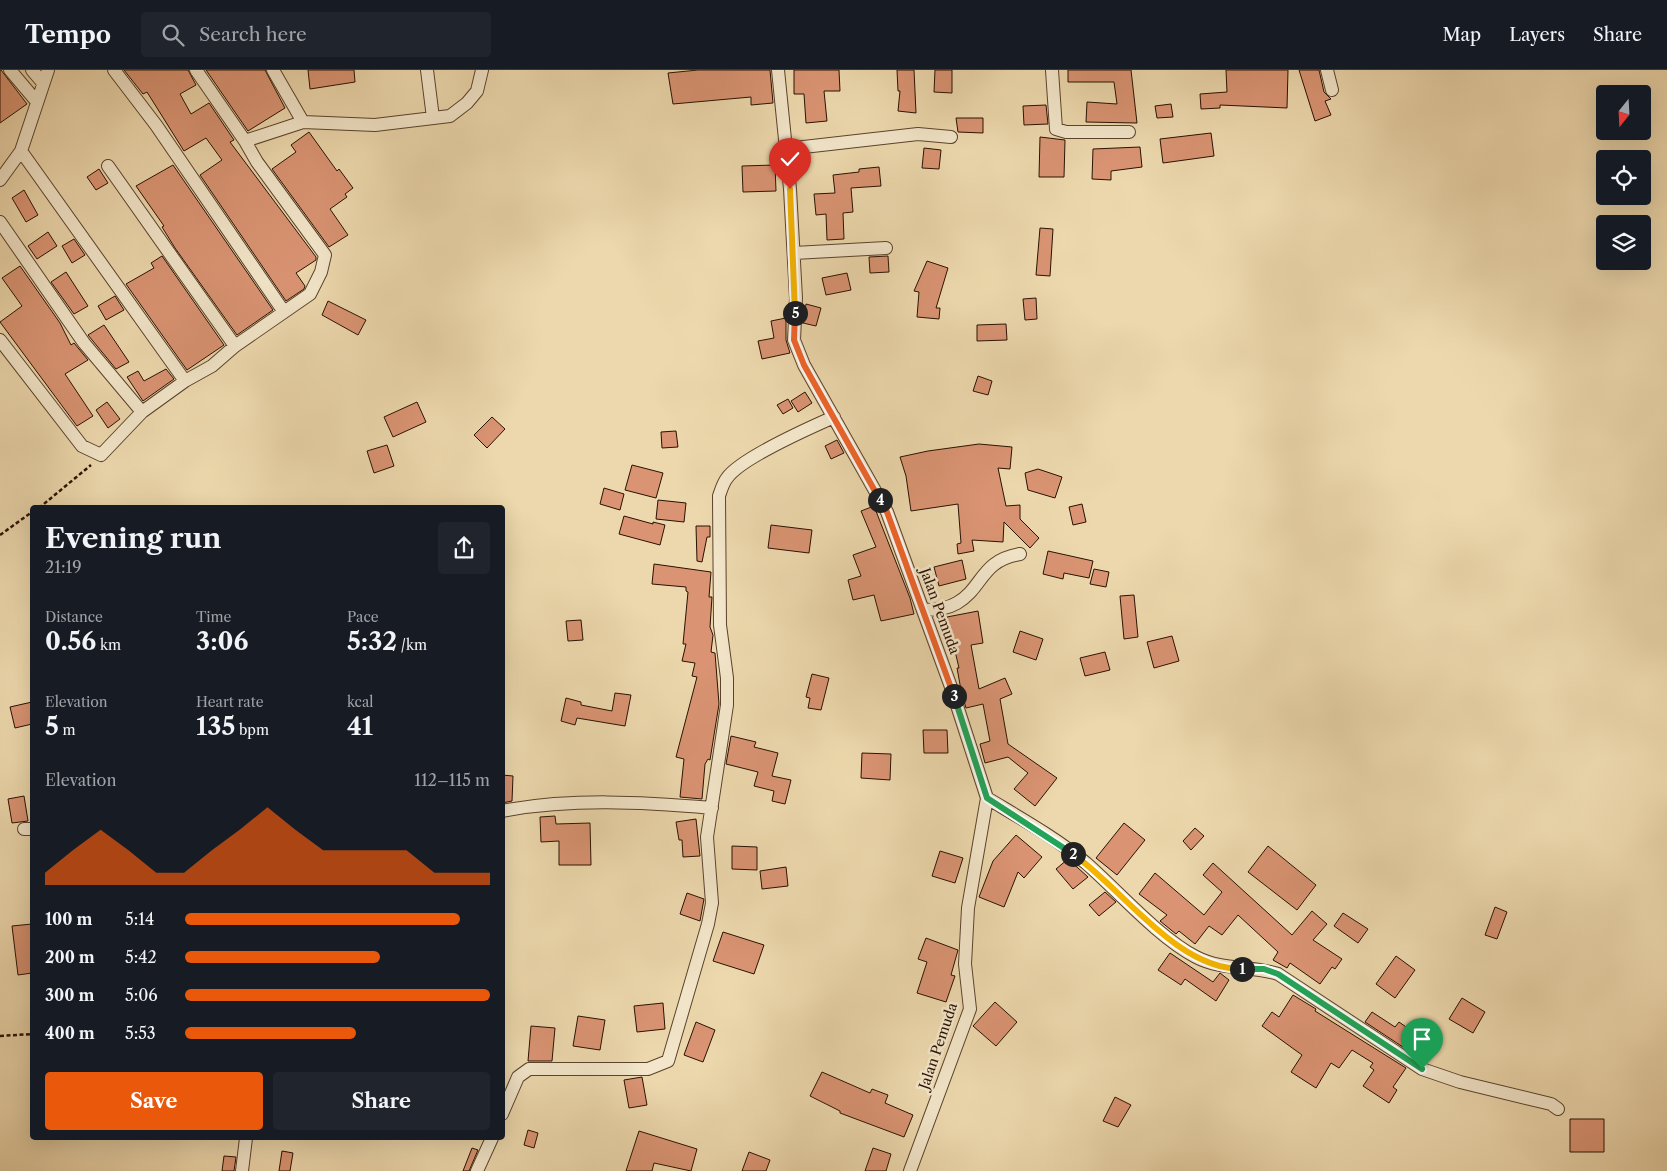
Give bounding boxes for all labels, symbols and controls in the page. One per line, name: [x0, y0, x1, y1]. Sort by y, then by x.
search box: [141, 12, 491, 57]
text: Tempo: [25, 20, 111, 49]
icon: search: [159, 21, 187, 49]
text: Search here: [199, 23, 307, 46]
text: Map: [1443, 24, 1481, 46]
text: Layers: [1509, 24, 1565, 46]
text: Share: [1593, 24, 1642, 46]
north arrow: [1596, 85, 1651, 140]
map controls: [1596, 85, 1651, 270]
pin: [769, 138, 811, 189]
icon: check: [776, 145, 804, 173]
button: locate: [1596, 150, 1651, 205]
button: layers: [1596, 215, 1651, 270]
pin: 5: [782, 300, 808, 326]
text: 5: [792, 304, 799, 322]
pin: 4: [868, 488, 892, 512]
text: 4: [876, 491, 885, 509]
text: Evening run: [45, 521, 221, 555]
button: share: [438, 522, 490, 574]
text: 21:19: [45, 557, 82, 577]
street label: Jalan Pemuda: [915, 564, 964, 657]
text: Distance: [45, 608, 103, 626]
text: Time: [196, 608, 231, 626]
text: Pace: [347, 608, 379, 626]
text: 0.56: [45, 626, 96, 657]
text: 3:06: [196, 626, 248, 657]
text: 5:32: [347, 626, 397, 657]
text: km: [96, 636, 121, 654]
text: /km: [397, 636, 427, 654]
pin: 3: [942, 684, 966, 708]
text: 3: [951, 687, 958, 705]
text: Elevation: [45, 693, 108, 711]
text: Heart rate: [196, 693, 263, 711]
text: kcal: [347, 693, 373, 711]
text: 5: [45, 711, 59, 742]
text: 135: [196, 711, 235, 742]
text: 41: [347, 711, 373, 742]
text: m: [59, 721, 76, 739]
text: bpm: [235, 721, 269, 739]
text: Elevation: [45, 770, 116, 790]
text: 112–115 m: [414, 770, 490, 790]
pin: 2: [1060, 842, 1086, 866]
text: 2: [1069, 845, 1078, 863]
text: 100 m: [45, 909, 92, 929]
text: 5:14: [125, 909, 154, 929]
text: 200 m: [45, 947, 95, 967]
text: 5:42: [125, 947, 157, 967]
pin: 1: [1230, 956, 1254, 982]
text: 1: [1239, 960, 1246, 978]
text: 300 m: [45, 985, 94, 1005]
text: 5:06: [125, 985, 158, 1005]
street label: Jalan Pemuda: [914, 1000, 961, 1094]
pin: [1401, 1018, 1443, 1069]
text: 400 m: [45, 1023, 95, 1043]
text: 5:53: [125, 1023, 156, 1043]
icon: arrive: [1408, 1025, 1436, 1053]
button: Save: [45, 1072, 263, 1130]
button: Share: [273, 1072, 490, 1130]

